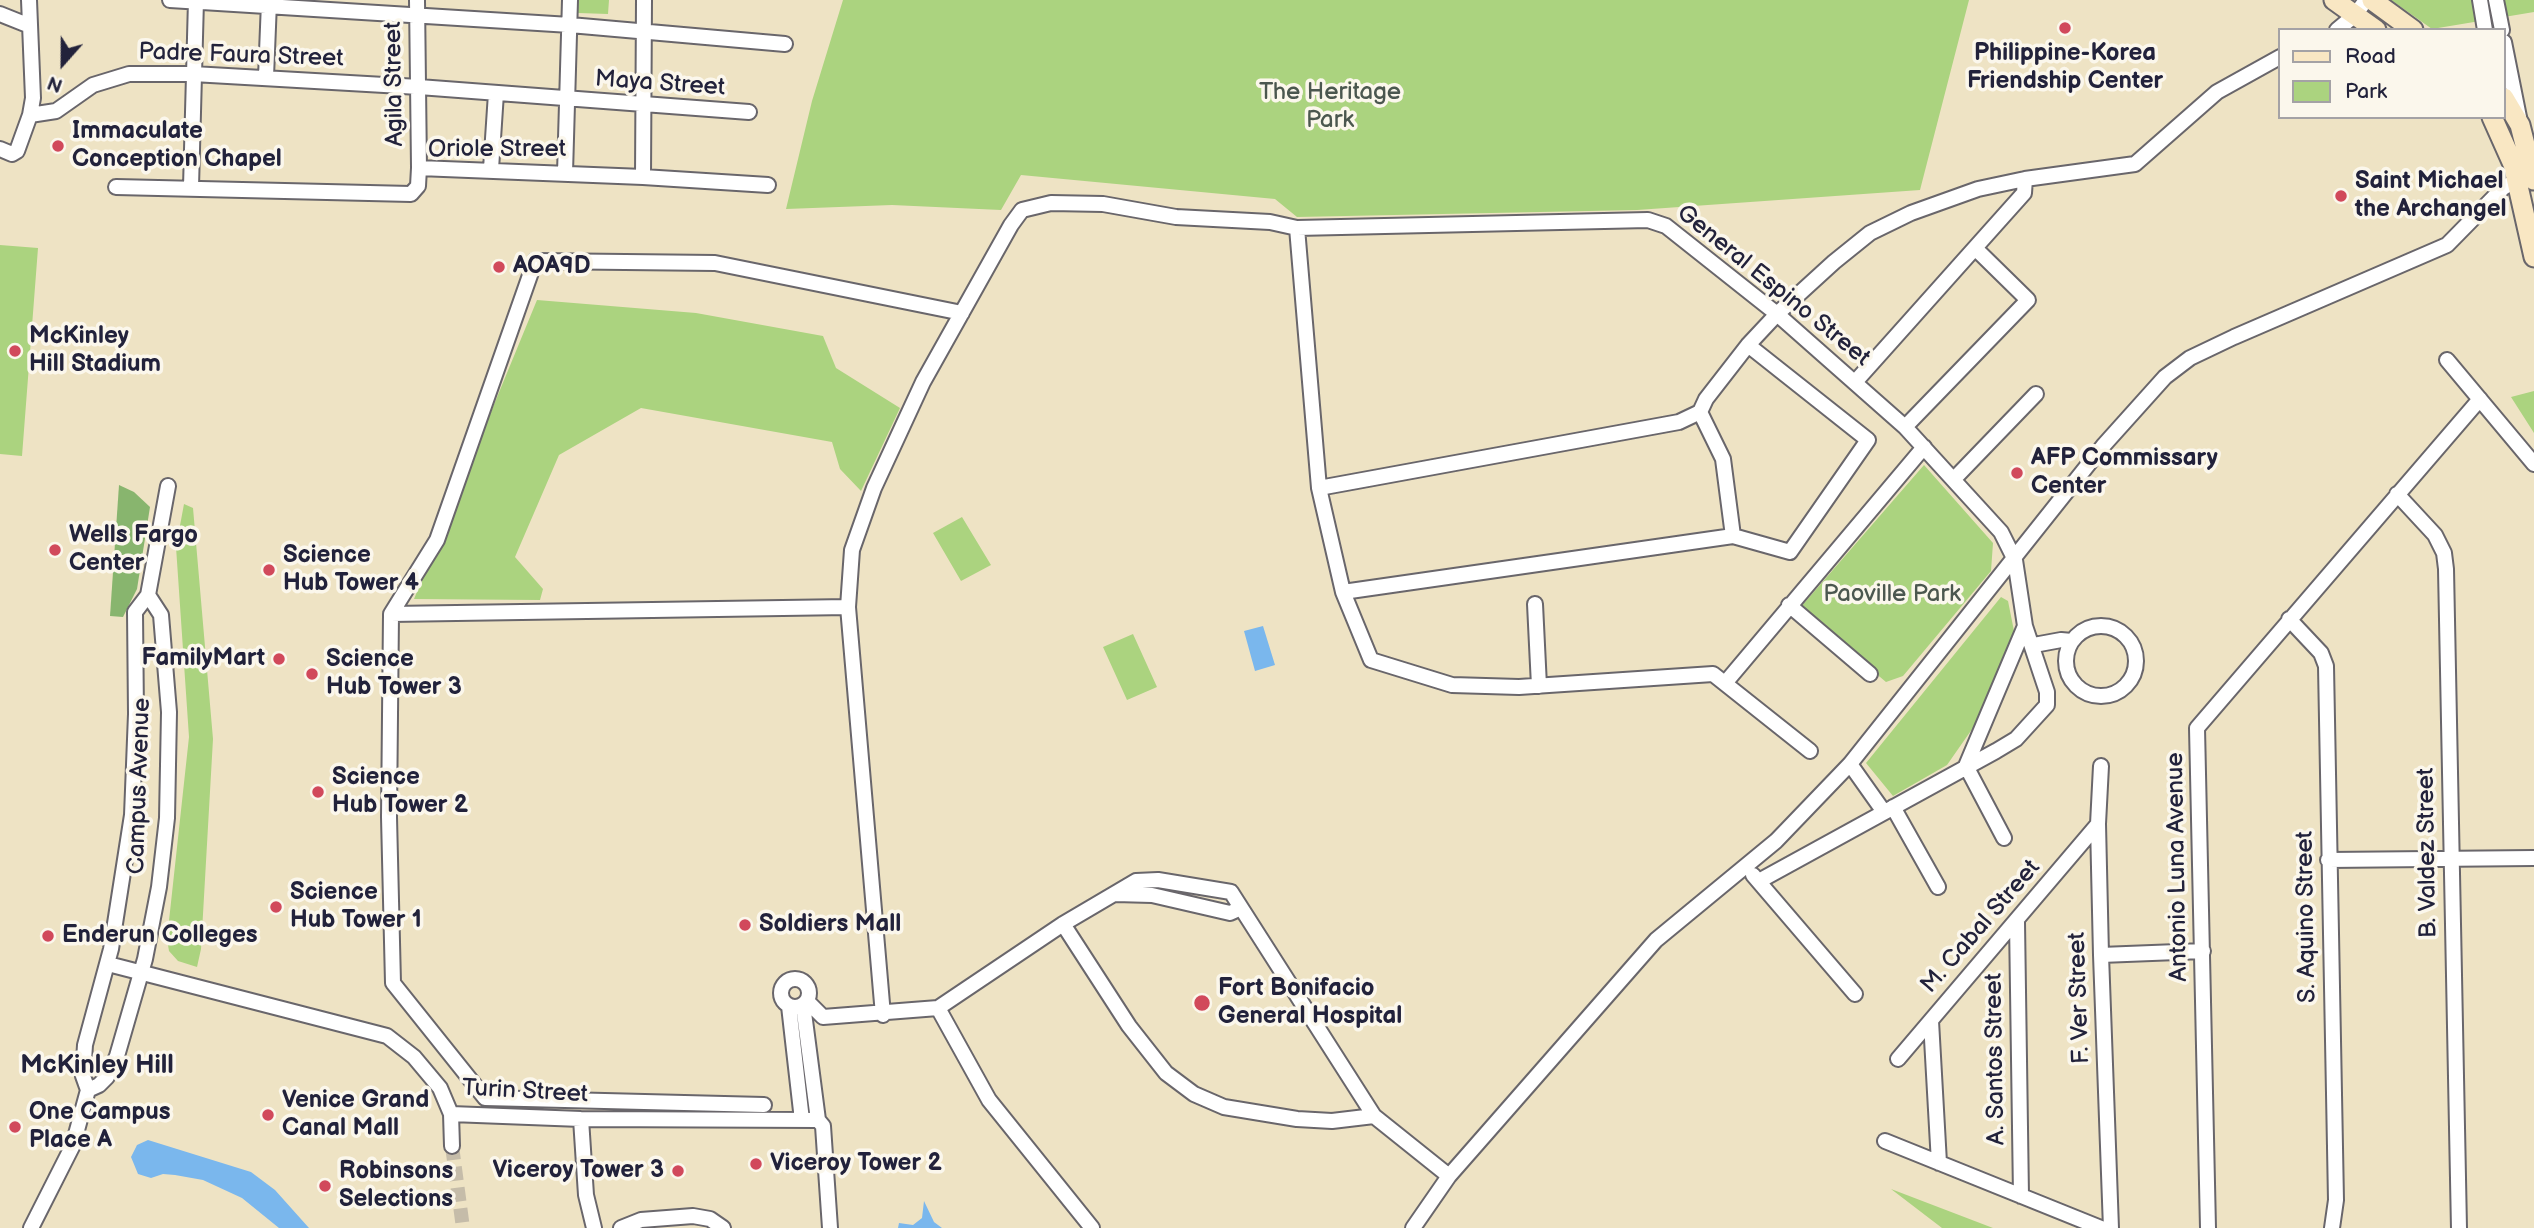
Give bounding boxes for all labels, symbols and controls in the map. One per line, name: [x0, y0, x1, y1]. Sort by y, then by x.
marker: Philippine-Korea Friendship Center: [2057, 20, 2073, 36]
street label: Agila Street: [380, 21, 410, 147]
north arrow: [28, 28, 98, 98]
legend: [2278, 28, 2506, 119]
street label: Padre Faura Street: [138, 38, 344, 74]
place label: Philippine-Korea Friendship Center: [1967, 40, 2163, 96]
text: Road: [2345, 44, 2396, 69]
street label: Maya Street: [594, 65, 726, 103]
text: N: [45, 70, 66, 96]
park label: The Heritage Park: [1259, 79, 1401, 135]
text: Park: [2345, 79, 2387, 104]
place label: Immaculate Conception Chapel: [72, 118, 282, 174]
street label: Oriole Street: [428, 136, 566, 164]
marker: Immaculate Conception Chapel: [50, 138, 66, 154]
place label: Saint Michael the Archangel: [2355, 168, 2506, 224]
marker: Saint Michael the Archangel: [2333, 188, 2349, 204]
street label: General Espino Street: [1671, 199, 1875, 373]
place label: AOA9D: [513, 253, 590, 281]
marker: AOA9D: [491, 259, 507, 275]
place label: McKinley Hill Stadium: [29, 323, 161, 379]
marker: McKinley Hill Stadium: [7, 343, 23, 359]
place label: AFP Commissary Center: [2031, 445, 2218, 501]
marker: AFP Commissary Center: [2009, 465, 2025, 481]
place label: Wells Fargo Center: [69, 522, 198, 578]
marker: Wells Fargo Center: [47, 542, 63, 558]
place label: Science Hub Tower 4: [283, 542, 419, 598]
marker: Science Hub Tower 4: [261, 562, 277, 578]
park label: Paoville Park: [1823, 581, 1961, 609]
place label: FamilyMart: [142, 645, 265, 673]
place label: Science Hub Tower 3: [326, 646, 462, 702]
marker: FamilyMart: [271, 651, 287, 667]
marker: Science Hub Tower 3: [304, 666, 320, 682]
street label: Campus Avenue: [123, 697, 157, 875]
street label: Antonio Luna Avenue: [2162, 752, 2194, 982]
place label: Science Hub Tower 2: [332, 764, 468, 820]
street label: B. Valdez Street: [2412, 768, 2444, 938]
marker: Science Hub Tower 2: [310, 784, 326, 800]
street label: S. Aquino Street: [2291, 831, 2323, 1003]
street label: M. Cabal Street: [1915, 854, 2047, 1000]
place label: Science Hub Tower 1: [290, 879, 422, 935]
marker: Science Hub Tower 1: [268, 899, 284, 915]
place label: Soldiers Mall: [759, 911, 901, 939]
marker: Soldiers Mall: [737, 917, 753, 933]
place label: Enderun Colleges: [62, 922, 258, 950]
marker: Enderun Colleges: [40, 928, 56, 944]
street label: F. Ver Street: [2063, 932, 2097, 1064]
street label: A. Santos Street: [1980, 973, 2012, 1145]
place label: Fort Bonifacio General Hospital: [1218, 975, 1402, 1031]
marker: Fort Bonifacio General Hospital: [1192, 993, 1212, 1013]
district label: McKinley Hill: [20, 1050, 174, 1082]
street label: Turin Street: [461, 1074, 589, 1110]
place label: Venice Grand Canal Mall: [282, 1087, 429, 1143]
place label: One Campus Place A: [29, 1099, 171, 1155]
marker: Venice Grand Canal Mall: [260, 1107, 276, 1123]
marker: One Campus Place A: [7, 1119, 23, 1135]
place label: Viceroy Tower 2: [770, 1150, 942, 1178]
marker: Viceroy Tower 2: [748, 1156, 764, 1172]
place label: Viceroy Tower 3: [493, 1157, 664, 1185]
place label: Robinsons Selections: [339, 1158, 453, 1214]
marker: Viceroy Tower 3: [670, 1163, 686, 1179]
marker: Robinsons Selections: [317, 1178, 333, 1194]

